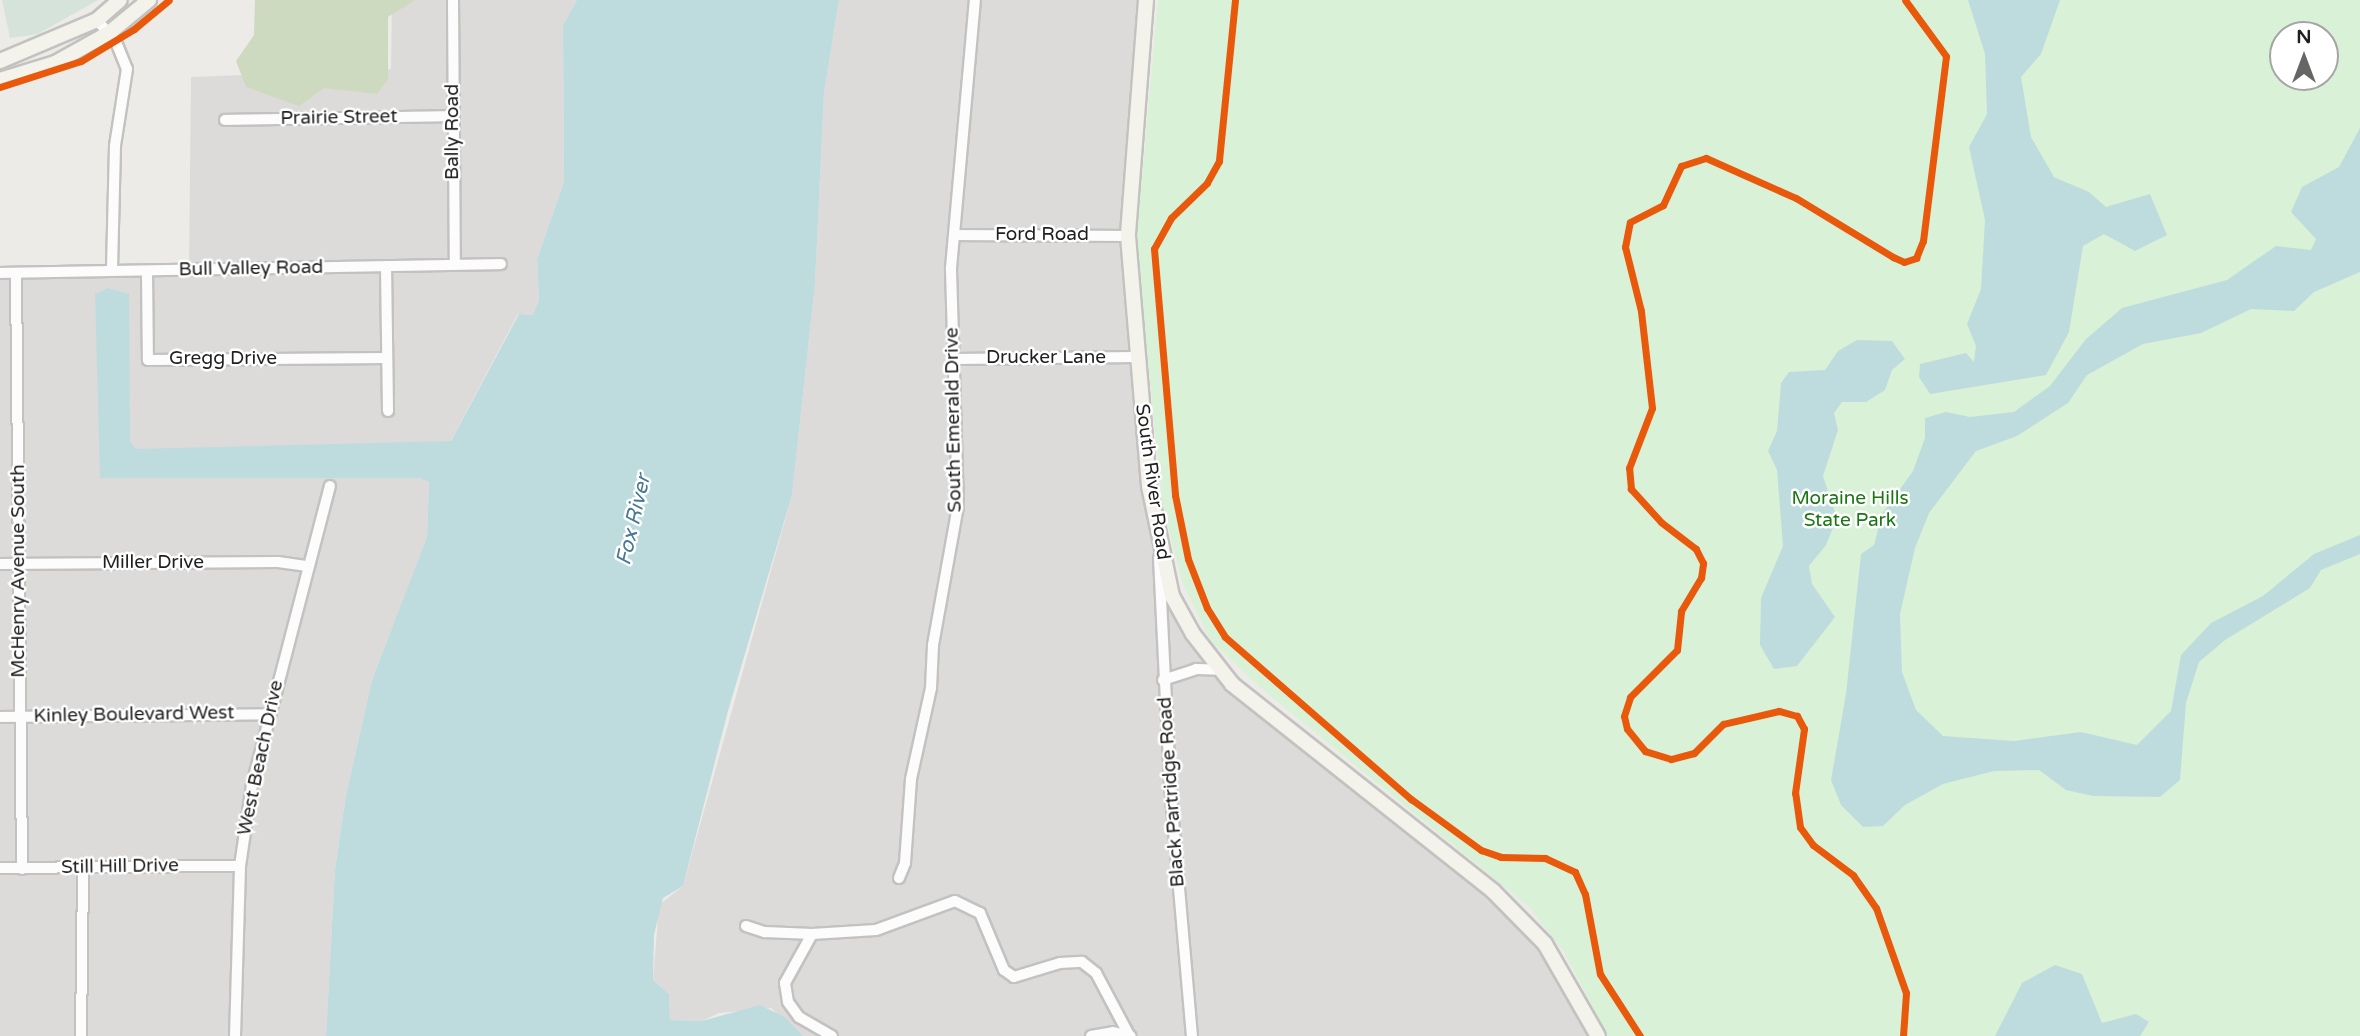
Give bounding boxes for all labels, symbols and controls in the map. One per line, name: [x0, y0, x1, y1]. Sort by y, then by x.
north arrow: [2269, 21, 2339, 91]
text: N: [2296, 26, 2312, 48]
street label: Bally Road: [442, 84, 464, 180]
street label: Prairie Street: [280, 106, 398, 130]
street label: Ford Road: [995, 224, 1089, 246]
street label: Bull Valley Road: [178, 256, 324, 282]
street label: South Emerald Drive: [941, 327, 967, 513]
street label: Drucker Lane: [986, 347, 1106, 369]
street label: Gregg Drive: [169, 348, 277, 370]
street label: South River Road: [1130, 402, 1174, 562]
street label: McHenry Avenue South: [8, 464, 30, 678]
water label: Fox River: [611, 472, 657, 568]
park label: Moraine Hills State Park: [1791, 488, 1909, 532]
street label: Miller Drive: [102, 552, 204, 574]
street label: West Beach Drive: [233, 678, 289, 838]
street label: Black Partridge Road: [1154, 696, 1190, 888]
street label: Kinley Boulevard West: [33, 702, 235, 728]
street label: Still Hill Drive: [61, 855, 179, 879]

